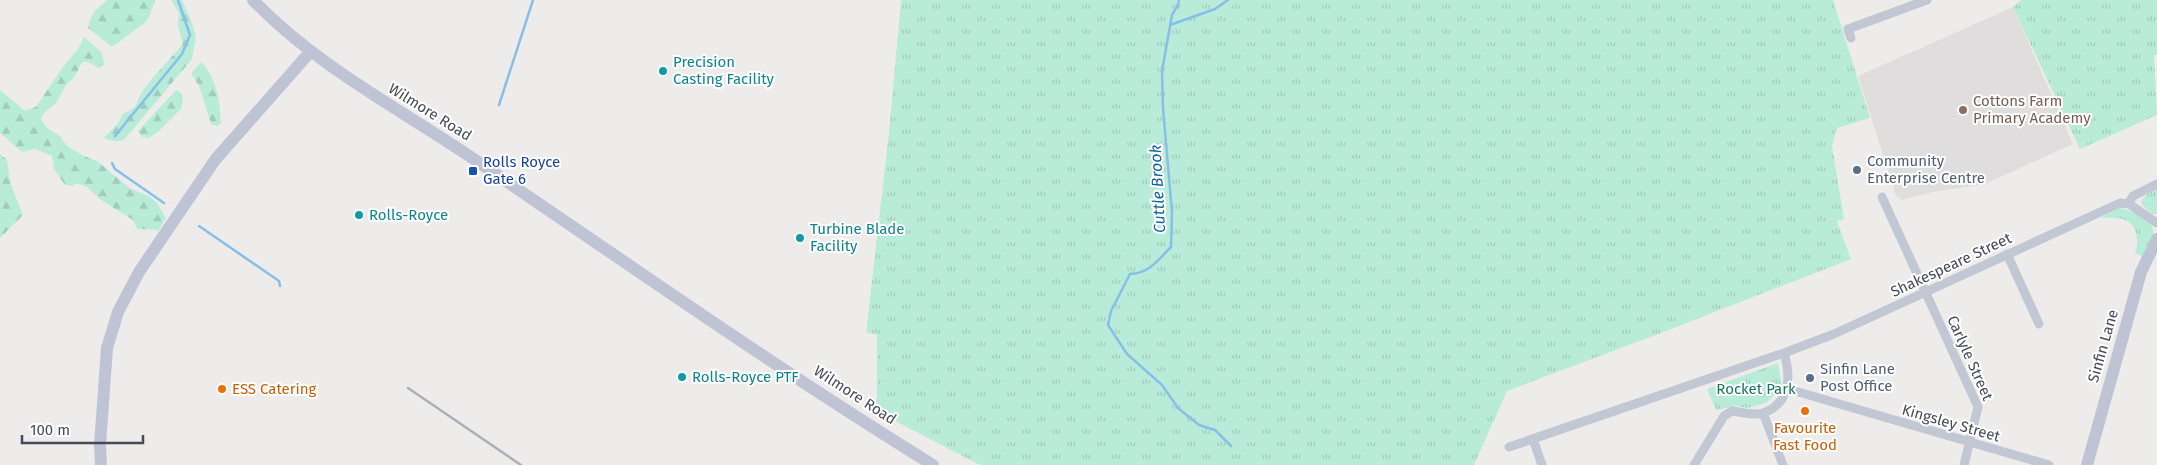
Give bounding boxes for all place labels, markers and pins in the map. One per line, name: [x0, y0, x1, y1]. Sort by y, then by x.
place label: Precision Casting Facility: [673, 53, 774, 88]
marker: Precision Casting Facility: [657, 65, 669, 77]
place label: Cottons Farm Primary Academy: [1973, 92, 2091, 127]
marker: Cottons Farm Primary Academy: [1957, 104, 1969, 116]
place label: Community Enterprise Centre: [1867, 152, 1985, 187]
place label: Rolls Royce Gate 6: [483, 153, 560, 188]
marker: Community Enterprise Centre: [1851, 164, 1863, 176]
marker: Rolls Royce Gate 6: [467, 165, 479, 177]
place label: Rolls-Royce: [369, 206, 448, 224]
marker: Rolls-Royce: [353, 209, 365, 221]
place label: Turbine Blade Facility: [810, 220, 905, 255]
marker: Turbine Blade Facility: [794, 232, 806, 244]
place label: Sinfin Lane Post Office: [1820, 360, 1895, 395]
place label: Rolls-Royce PTF: [692, 368, 799, 386]
marker: Rolls-Royce PTF: [676, 371, 688, 383]
marker: Sinfin Lane Post Office: [1804, 372, 1816, 384]
place label: ESS Catering: [232, 380, 317, 398]
marker: ESS Catering: [216, 383, 228, 395]
marker: Favourite Fast Food: [1799, 405, 1811, 417]
place label: Favourite Fast Food: [1773, 419, 1837, 454]

